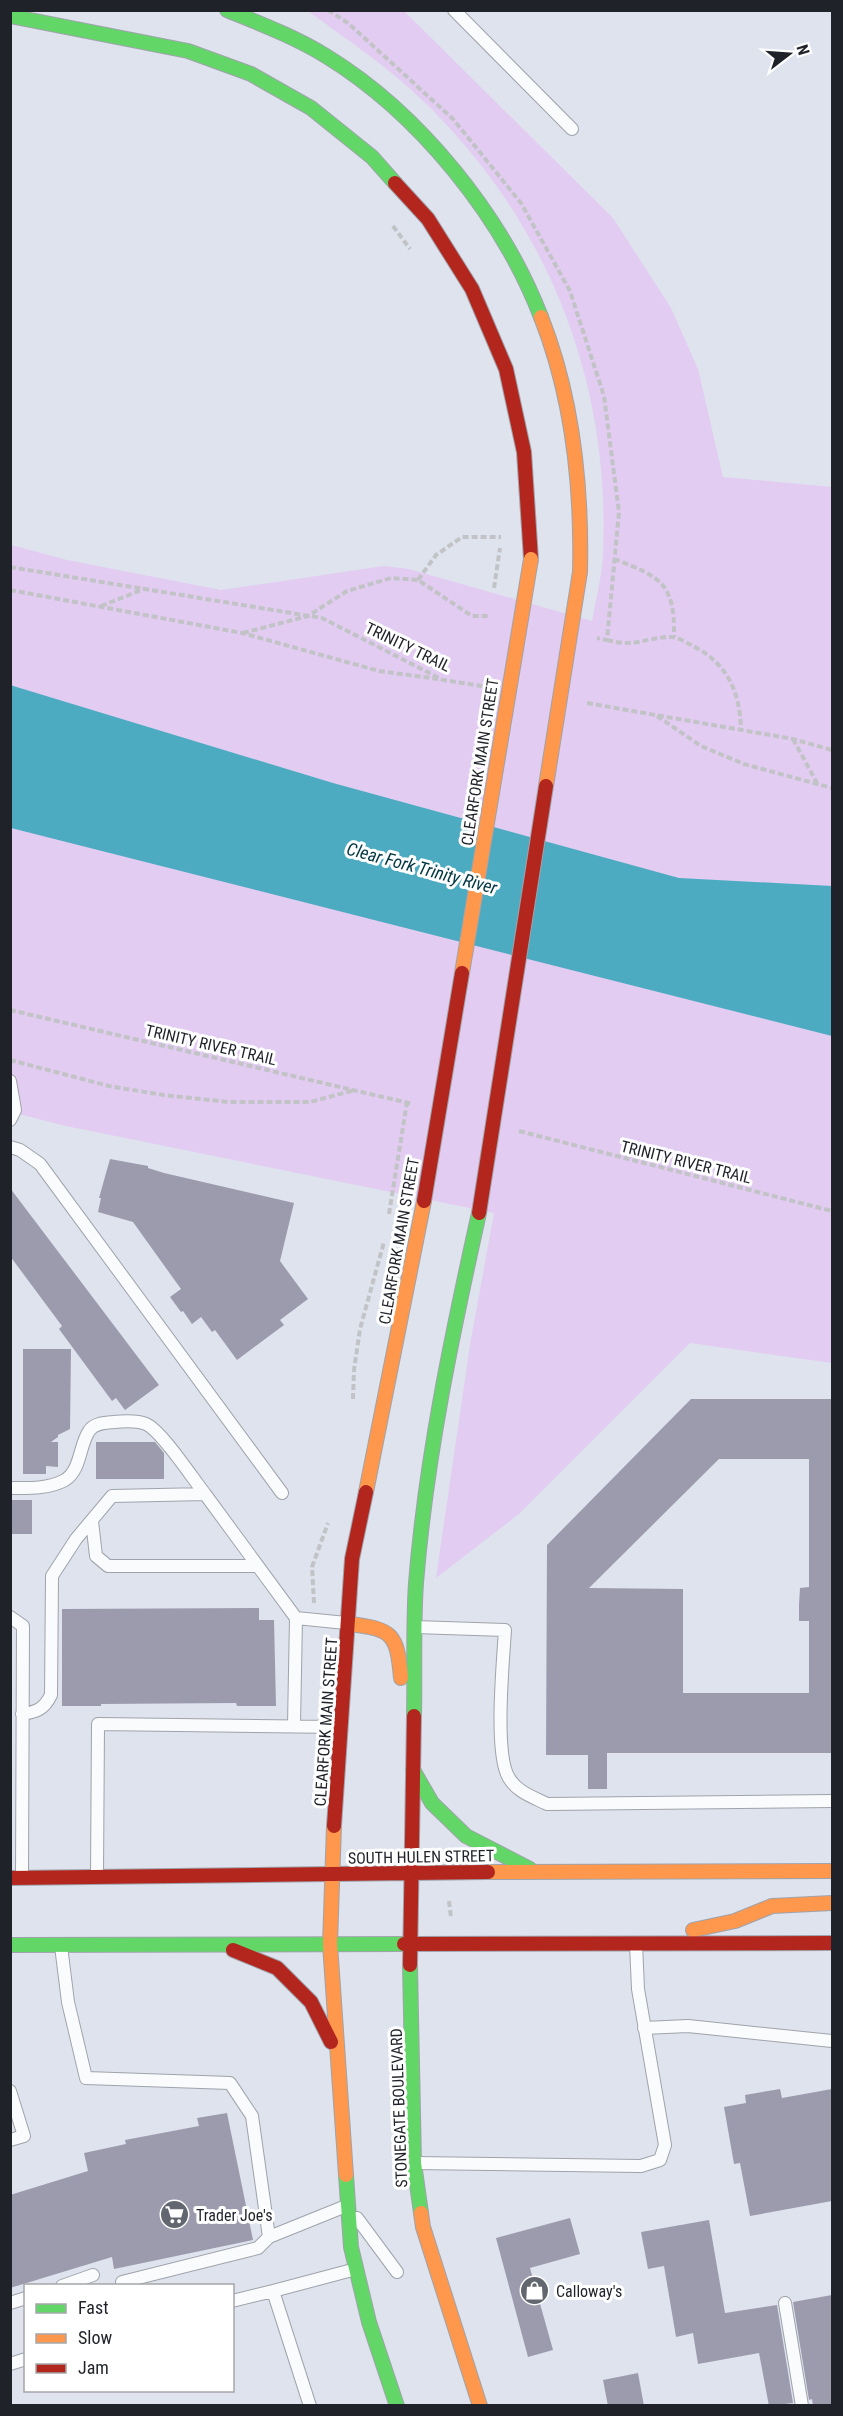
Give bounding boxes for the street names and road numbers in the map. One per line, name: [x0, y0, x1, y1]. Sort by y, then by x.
street label: TRINITY TRAIL: [362, 618, 454, 676]
street label: CLEARFORK MAIN STREET: [457, 677, 503, 847]
street label: TRINITY RIVER TRAIL: [144, 1021, 279, 1069]
street label: TRINITY RIVER TRAIL: [619, 1137, 754, 1188]
street label: CLEARFORK MAIN STREET: [375, 1156, 423, 1326]
street label: CLEARFORK MAIN STREET: [311, 1637, 341, 1807]
street label: SOUTH HULEN STREET: [348, 1846, 494, 1868]
street label: STONEGATE BOULEVARD: [387, 2028, 411, 2188]

